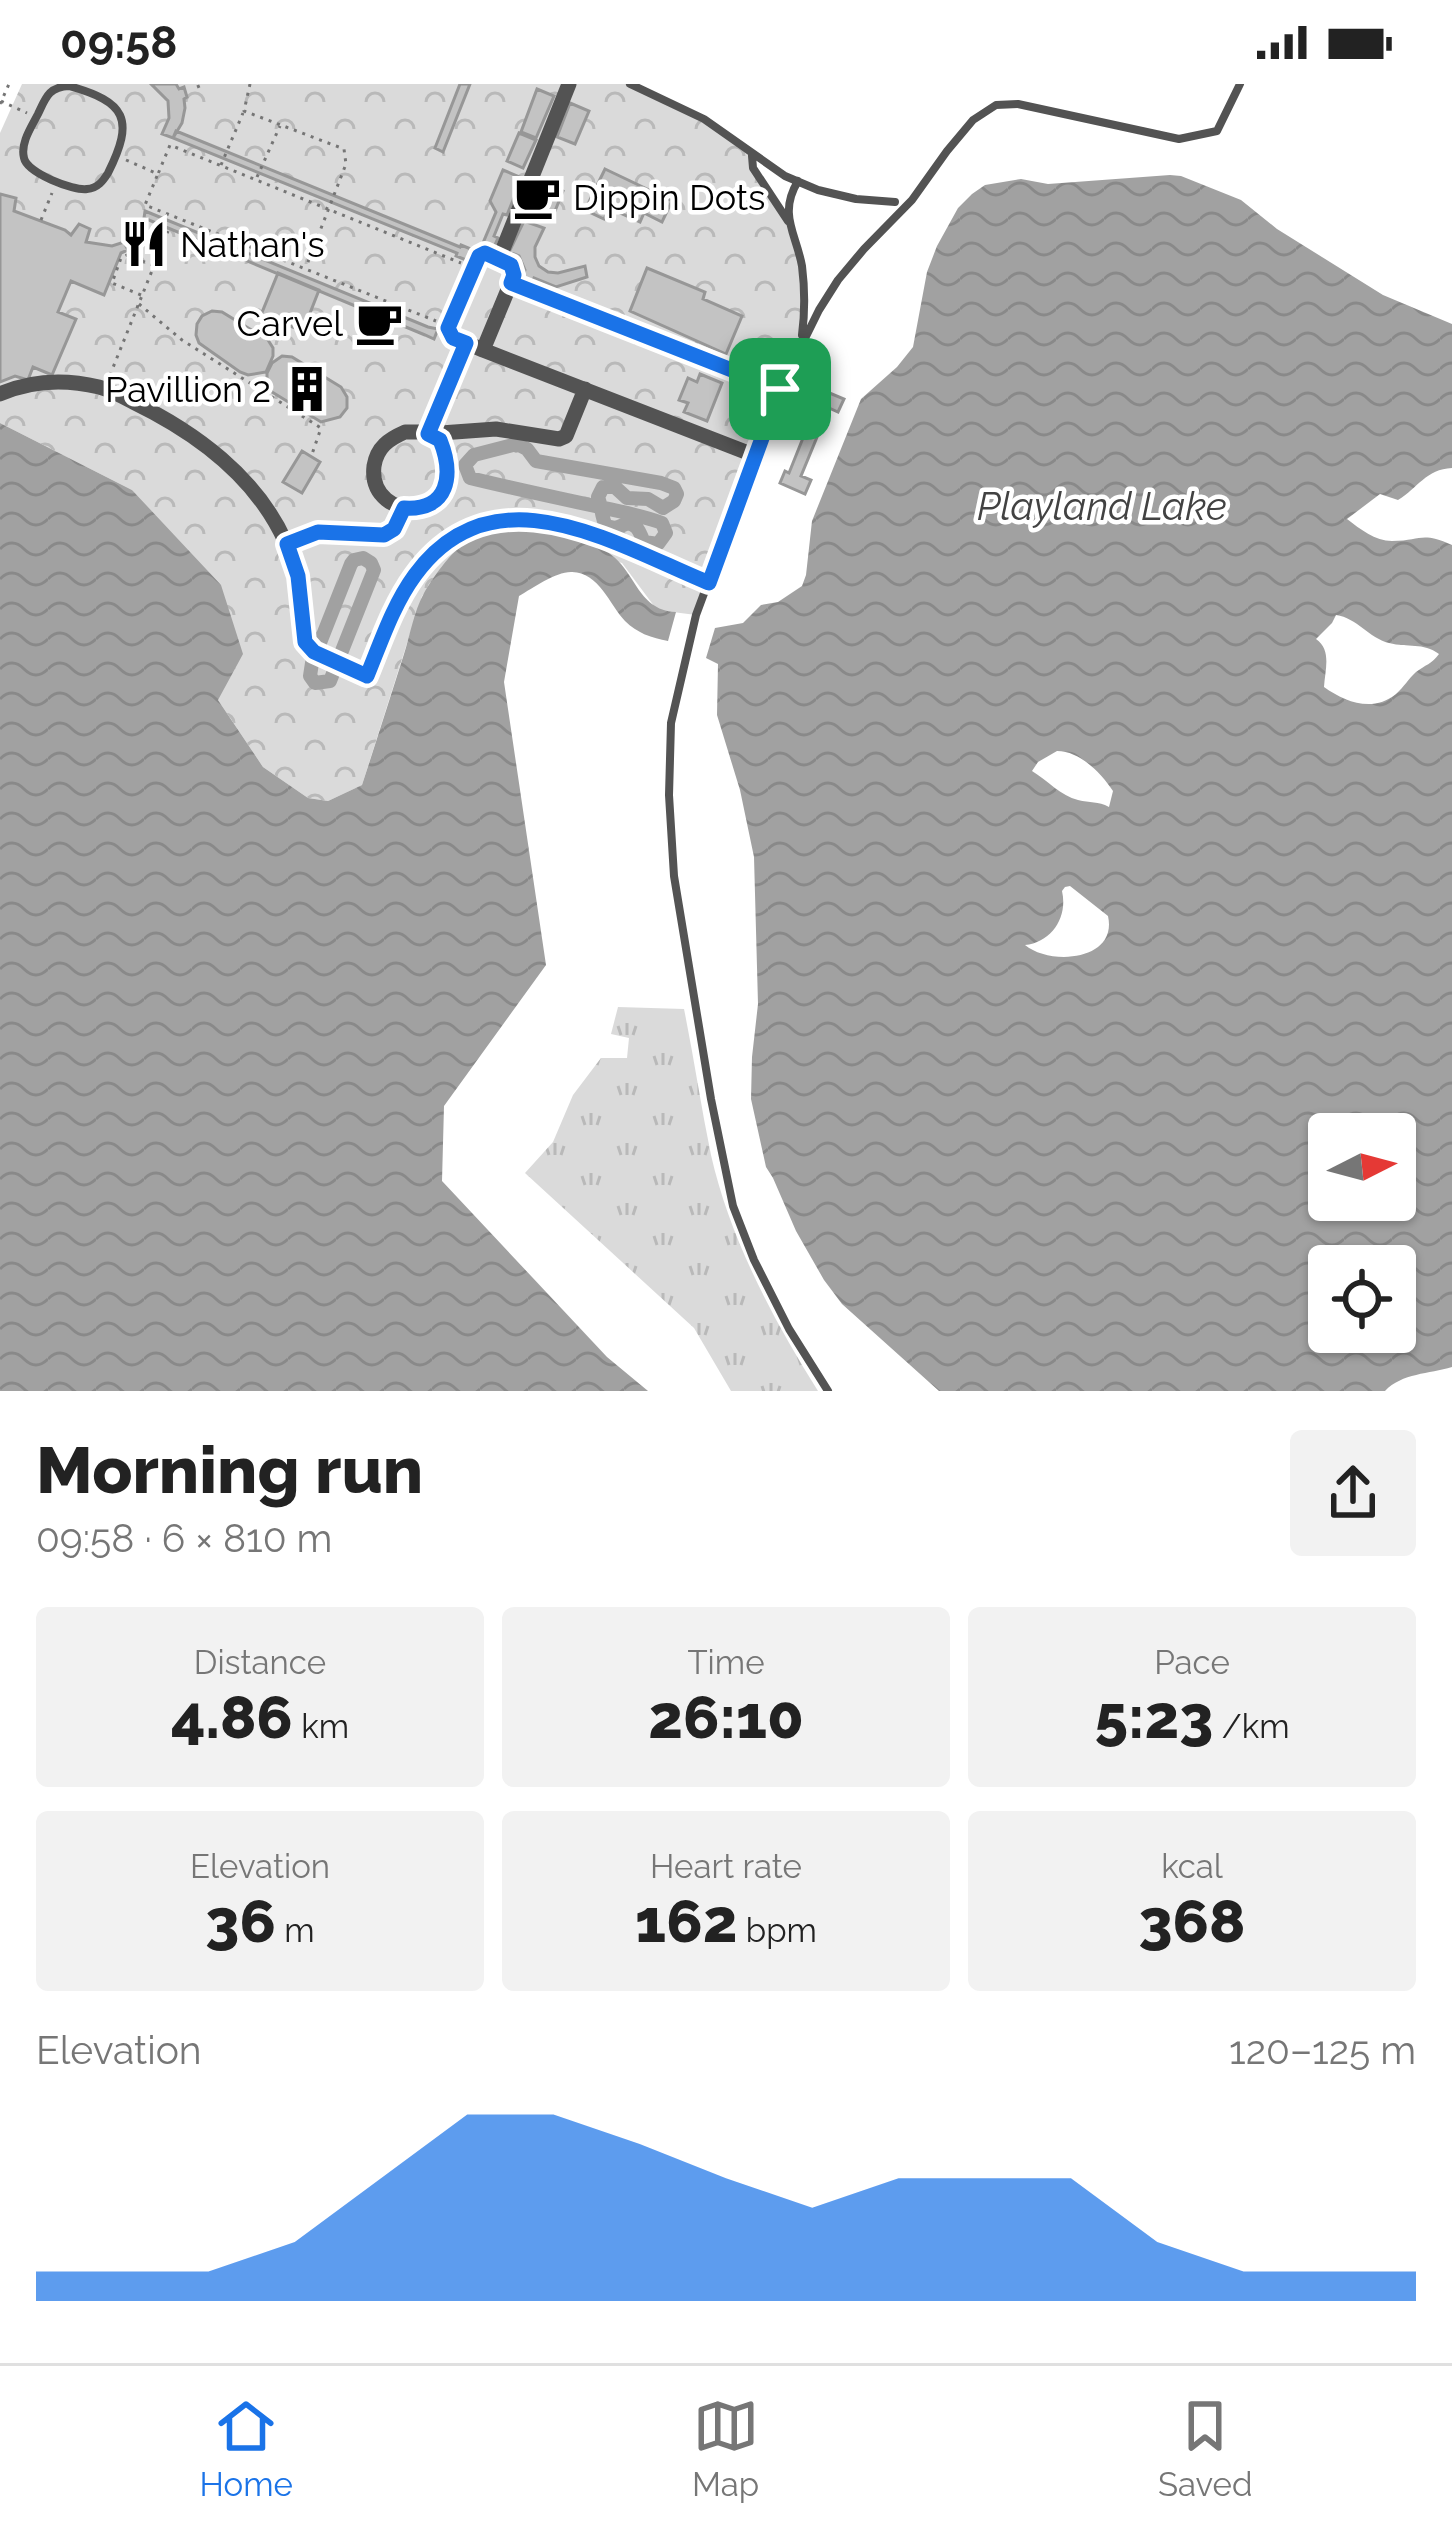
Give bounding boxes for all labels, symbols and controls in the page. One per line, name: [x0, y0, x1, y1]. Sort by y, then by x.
text: 09:58: [60, 16, 177, 69]
cafe icon: Dippin Dots: [512, 172, 562, 222]
place label: Dippin Dots: [573, 176, 765, 218]
restaurant icon: Nathan's: [119, 219, 169, 269]
place label: Nathan's: [180, 223, 325, 265]
cafe icon: Carvel: [354, 298, 404, 348]
place label: Carvel: [237, 302, 343, 344]
pin: [729, 338, 831, 440]
icon: arrive: [747, 356, 813, 422]
building icon: Pavillion 2: [282, 364, 332, 414]
place label: Pavillion 2: [105, 368, 271, 410]
water label: Playland Lake: [977, 483, 1227, 529]
north arrow: [1308, 1113, 1416, 1221]
map controls: [1308, 1113, 1416, 1353]
button: locate: [1308, 1245, 1416, 1353]
button: share: [1290, 1430, 1416, 1556]
text: Morning run: [36, 1431, 423, 1508]
text: 09:58 · 6 × 810 m: [36, 1515, 332, 1561]
text: Distance: [194, 1643, 326, 1682]
text: Time: [687, 1643, 765, 1682]
text: Pace: [1154, 1643, 1230, 1682]
text: 4.86: [171, 1682, 293, 1752]
text: 26:10: [648, 1682, 804, 1752]
text: 5:23: [1094, 1682, 1213, 1752]
text: km: [293, 1707, 349, 1746]
text: /km: [1213, 1707, 1290, 1746]
text: Elevation: [190, 1847, 330, 1886]
text: Heart rate: [650, 1847, 802, 1886]
text: kcal: [1161, 1847, 1223, 1886]
text: 36: [205, 1886, 276, 1956]
text: 162: [635, 1886, 737, 1956]
text: 368: [1138, 1886, 1246, 1956]
text: m: [276, 1911, 315, 1950]
text: bpm: [737, 1911, 817, 1950]
text: Elevation: [36, 2027, 202, 2073]
text: 120–125 m: [1229, 2027, 1416, 2073]
tab: Home: [200, 2393, 293, 2504]
tab: Map: [692, 2393, 759, 2504]
tab: Saved: [1158, 2393, 1252, 2504]

